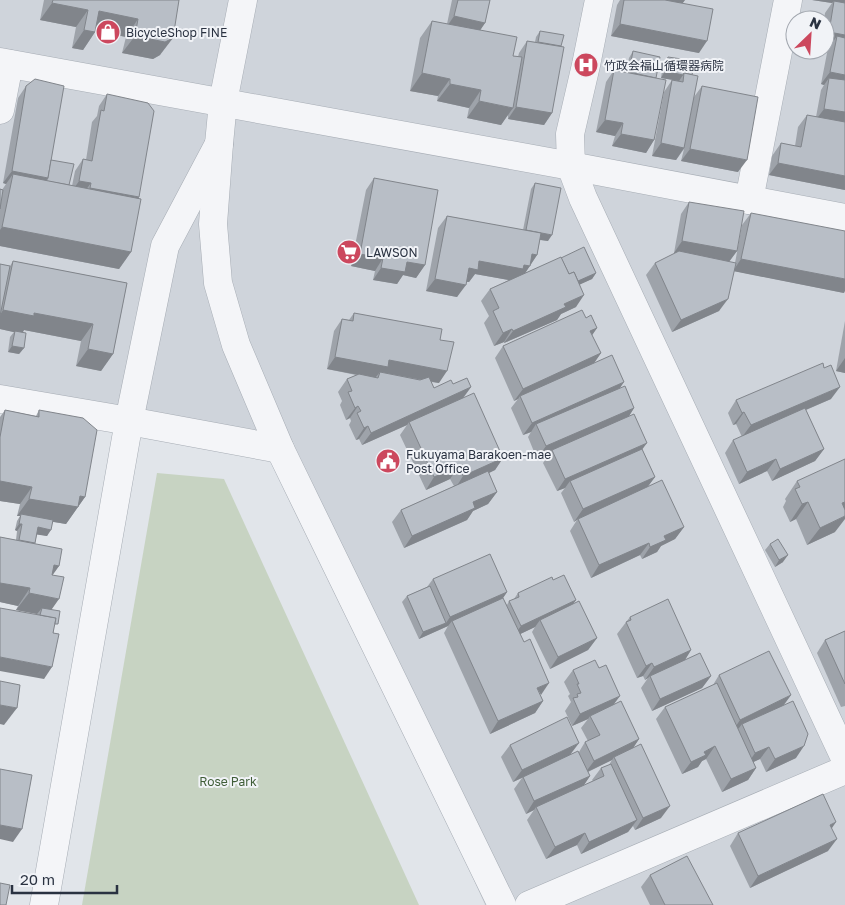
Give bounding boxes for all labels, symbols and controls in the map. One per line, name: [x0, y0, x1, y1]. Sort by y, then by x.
north arrow: [785, 10, 835, 60]
text: N: [807, 13, 824, 33]
shop icon: BicycleShop FINE: [95, 19, 121, 45]
place label: BicycleShop FINE: [126, 25, 227, 40]
hospital icon: 竹政会福山循環器病院: [573, 52, 599, 78]
place label: 竹政会福山循環器病院: [604, 58, 724, 73]
supermarket icon: LAWSON: [336, 239, 362, 265]
place label: LAWSON: [366, 245, 418, 260]
place label: Fukuyama Barakoen-mae Post Office: [406, 447, 551, 476]
public building icon: Fukuyama Barakoen-mae Post Office: [375, 448, 401, 474]
park label: Rose Park: [199, 774, 257, 789]
scale bar: [12, 862, 118, 894]
text: 20 m: [20, 870, 55, 888]

